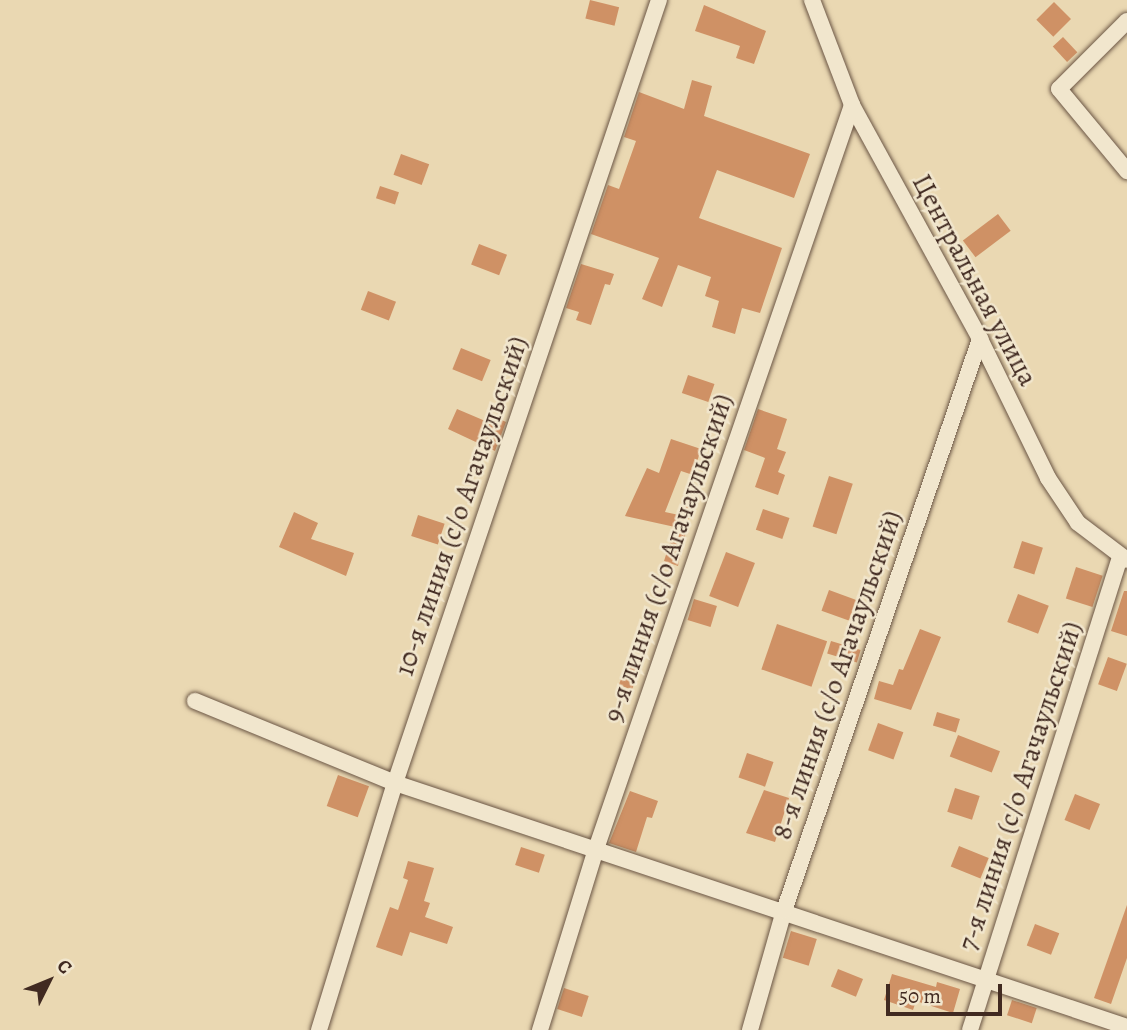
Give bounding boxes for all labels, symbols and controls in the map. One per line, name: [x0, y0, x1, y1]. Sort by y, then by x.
street label: Центральная улица: [905, 168, 1045, 392]
street label: 10-я линия (с/о Агачаульский): [387, 332, 535, 680]
street label: 9-я линия (с/о Агачаульский): [596, 389, 740, 727]
street label: 8-я линия (с/о Агачаульский): [765, 506, 909, 844]
street label: 7-я линия (с/о Агачаульский): [951, 617, 1089, 955]
north arrow: [14, 946, 84, 1016]
text: С: [51, 954, 78, 980]
scale bar: [889, 970, 1004, 1014]
text: 50 m: [899, 982, 941, 1010]

